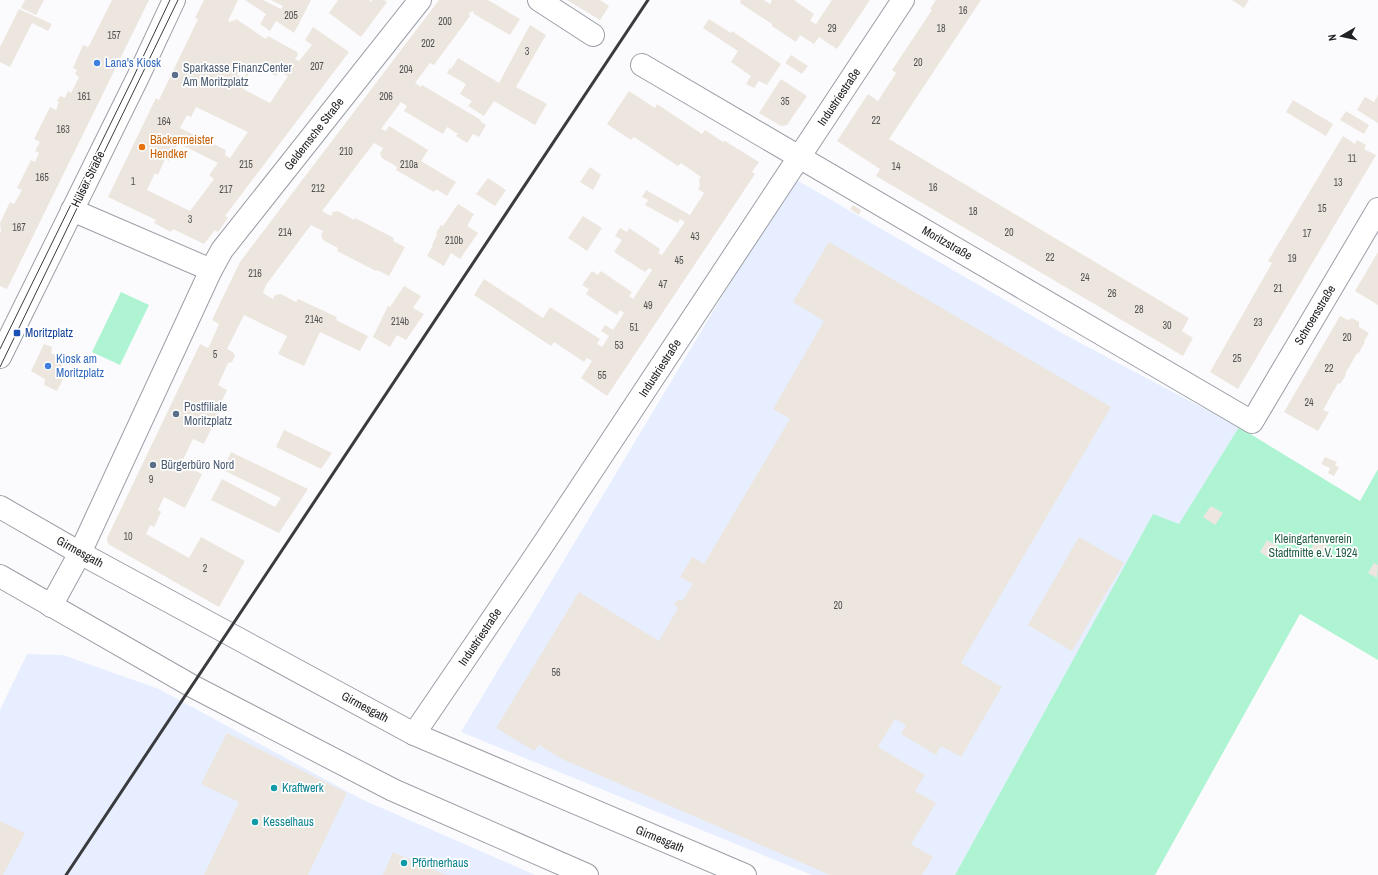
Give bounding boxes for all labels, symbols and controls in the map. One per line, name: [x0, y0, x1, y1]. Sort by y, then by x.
house number: 16: [958, 4, 968, 17]
house number: 205: [284, 9, 298, 22]
house number: 200: [438, 15, 452, 28]
north arrow: [1322, 16, 1362, 56]
house number: 29: [827, 22, 837, 35]
house number: 18: [936, 22, 946, 35]
house number: 157: [107, 29, 121, 42]
text: N: [1325, 33, 1340, 42]
house number: 202: [421, 37, 435, 50]
house number: 3: [525, 45, 530, 58]
place label: Lana's Kiosk: [105, 55, 161, 71]
house number: 20: [913, 56, 923, 69]
marker: Lana's Kiosk: [92, 58, 102, 68]
place label: Sparkasse FinanzCenter Am Moritzplatz: [182, 60, 293, 90]
house number: 207: [310, 60, 324, 73]
house number: 204: [399, 63, 413, 76]
street label: Industriestraße: [814, 65, 864, 129]
marker: Sparkasse FinanzCenter Am Moritzplatz: [170, 70, 180, 80]
house number: 161: [77, 90, 91, 103]
house number: 206: [379, 90, 393, 103]
street label: Geldernsche Straße: [281, 94, 347, 174]
house number: 35: [780, 95, 790, 108]
house number: 22: [871, 114, 881, 127]
house number: 164: [157, 115, 171, 128]
house number: 163: [56, 123, 70, 136]
place label: Bäckermeister Hendker: [150, 132, 214, 162]
marker: Bäckermeister Hendker: [137, 142, 147, 152]
house number: 210: [339, 145, 353, 158]
street label: Hülser Straße: [68, 148, 108, 210]
house number: 11: [1348, 152, 1357, 165]
house number: 215: [239, 158, 253, 171]
house number: 210a: [400, 158, 419, 171]
house number: 14: [891, 160, 901, 173]
house number: 165: [35, 171, 49, 184]
house number: 1: [131, 175, 136, 188]
house number: 13: [1333, 176, 1343, 189]
house number: 16: [928, 181, 938, 194]
house number: 212: [311, 182, 325, 195]
house number: 217: [219, 183, 233, 196]
house number: 15: [1317, 202, 1327, 215]
house number: 18: [968, 205, 978, 218]
house number: 3: [188, 213, 193, 226]
house number: 167: [12, 221, 26, 234]
street label: Moritzstraße: [919, 222, 975, 264]
house number: 214: [278, 226, 292, 239]
house number: 20: [1004, 226, 1014, 239]
house number: 17: [1302, 227, 1312, 240]
house number: 43: [690, 230, 700, 243]
house number: 210b: [445, 234, 464, 247]
house number: 22: [1045, 251, 1055, 264]
house number: 19: [1287, 252, 1297, 265]
house number: 45: [674, 254, 684, 267]
house number: 216: [248, 267, 262, 280]
house number: 24: [1080, 271, 1090, 284]
house number: 47: [658, 278, 668, 291]
house number: 21: [1273, 282, 1283, 295]
street label: Schroersstraße: [1291, 282, 1339, 348]
house number: 26: [1107, 287, 1117, 300]
house number: 49: [643, 299, 653, 312]
house number: 28: [1134, 303, 1144, 316]
house number: 214c: [305, 313, 323, 326]
house number: 214b: [391, 315, 410, 328]
house number: 23: [1253, 316, 1263, 329]
house number: 30: [1162, 319, 1172, 332]
house number: 51: [629, 321, 639, 334]
place label: Moritzplatz: [25, 325, 73, 341]
marker: Moritzplatz: [12, 328, 22, 338]
house number: 20: [1342, 331, 1352, 344]
street label: Industriestraße: [635, 336, 685, 400]
house number: 53: [614, 339, 624, 352]
house number: 5: [213, 348, 218, 361]
place label: Kiosk am Moritzplatz: [56, 351, 104, 381]
house number: 25: [1232, 352, 1242, 365]
marker: Kiosk am Moritzplatz: [43, 361, 53, 371]
house number: 22: [1324, 362, 1334, 375]
house number: 55: [597, 369, 607, 382]
house number: 24: [1304, 396, 1314, 409]
place label: Postfiliale Moritzplatz: [184, 399, 232, 429]
marker: Postfiliale Moritzplatz: [171, 409, 181, 419]
place label: Bürgerbüro Nord: [161, 457, 234, 473]
marker: Bürgerbüro Nord: [148, 460, 158, 470]
house number: 9: [149, 473, 154, 486]
house number: 10: [123, 530, 133, 543]
park label: Kleingartenverein Stadtmitte e.V. 1924: [1269, 531, 1358, 561]
street label: Girmesgath: [54, 533, 106, 571]
house number: 2: [203, 562, 208, 575]
house number: 20: [833, 599, 843, 612]
street label: Industriestraße: [455, 605, 505, 669]
house number: 56: [551, 666, 561, 679]
street label: Girmesgath: [339, 688, 391, 726]
place label: Kraftwerk: [282, 780, 324, 796]
marker: Kraftwerk: [269, 783, 279, 793]
place label: Kesselhaus: [263, 814, 314, 830]
marker: Kesselhaus: [250, 817, 260, 827]
street label: Girmesgath: [633, 822, 687, 856]
place label: Pförtnerhaus: [412, 855, 468, 871]
marker: Pförtnerhaus: [399, 858, 409, 868]

